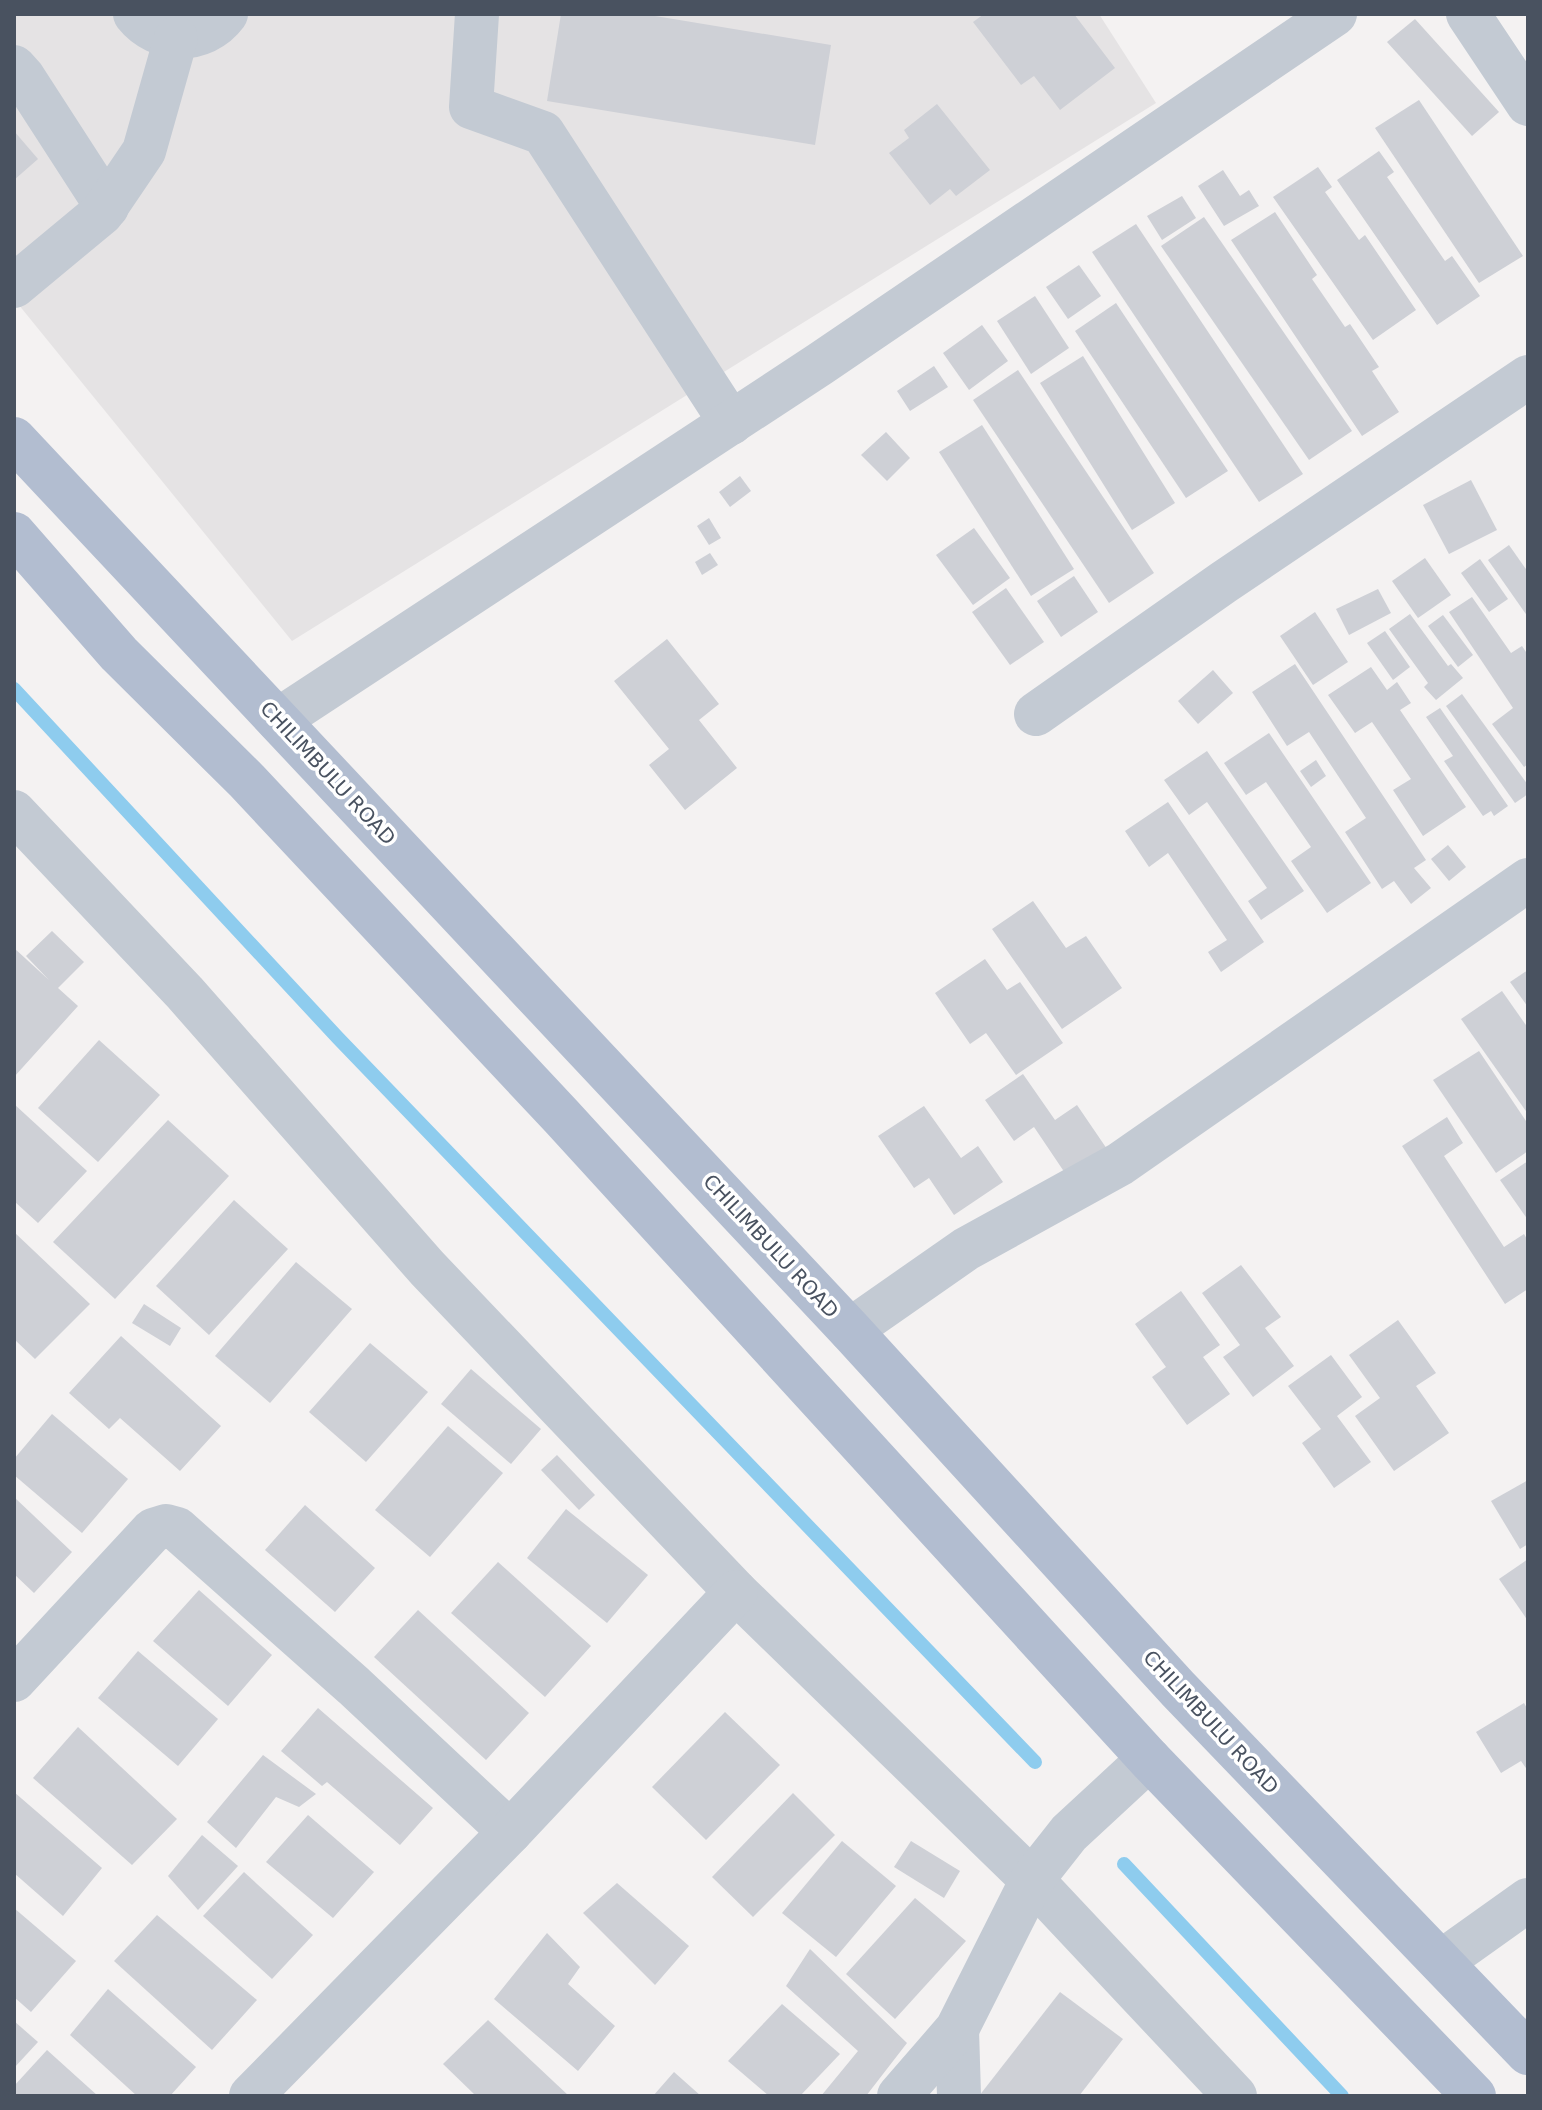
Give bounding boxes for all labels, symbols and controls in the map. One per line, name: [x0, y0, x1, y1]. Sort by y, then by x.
street label: CHILIMBULU ROAD: [255, 696, 401, 850]
street label: CHILIMBULU ROAD: [698, 1169, 844, 1323]
street label: CHILIMBULU ROAD: [1138, 1645, 1284, 1799]

